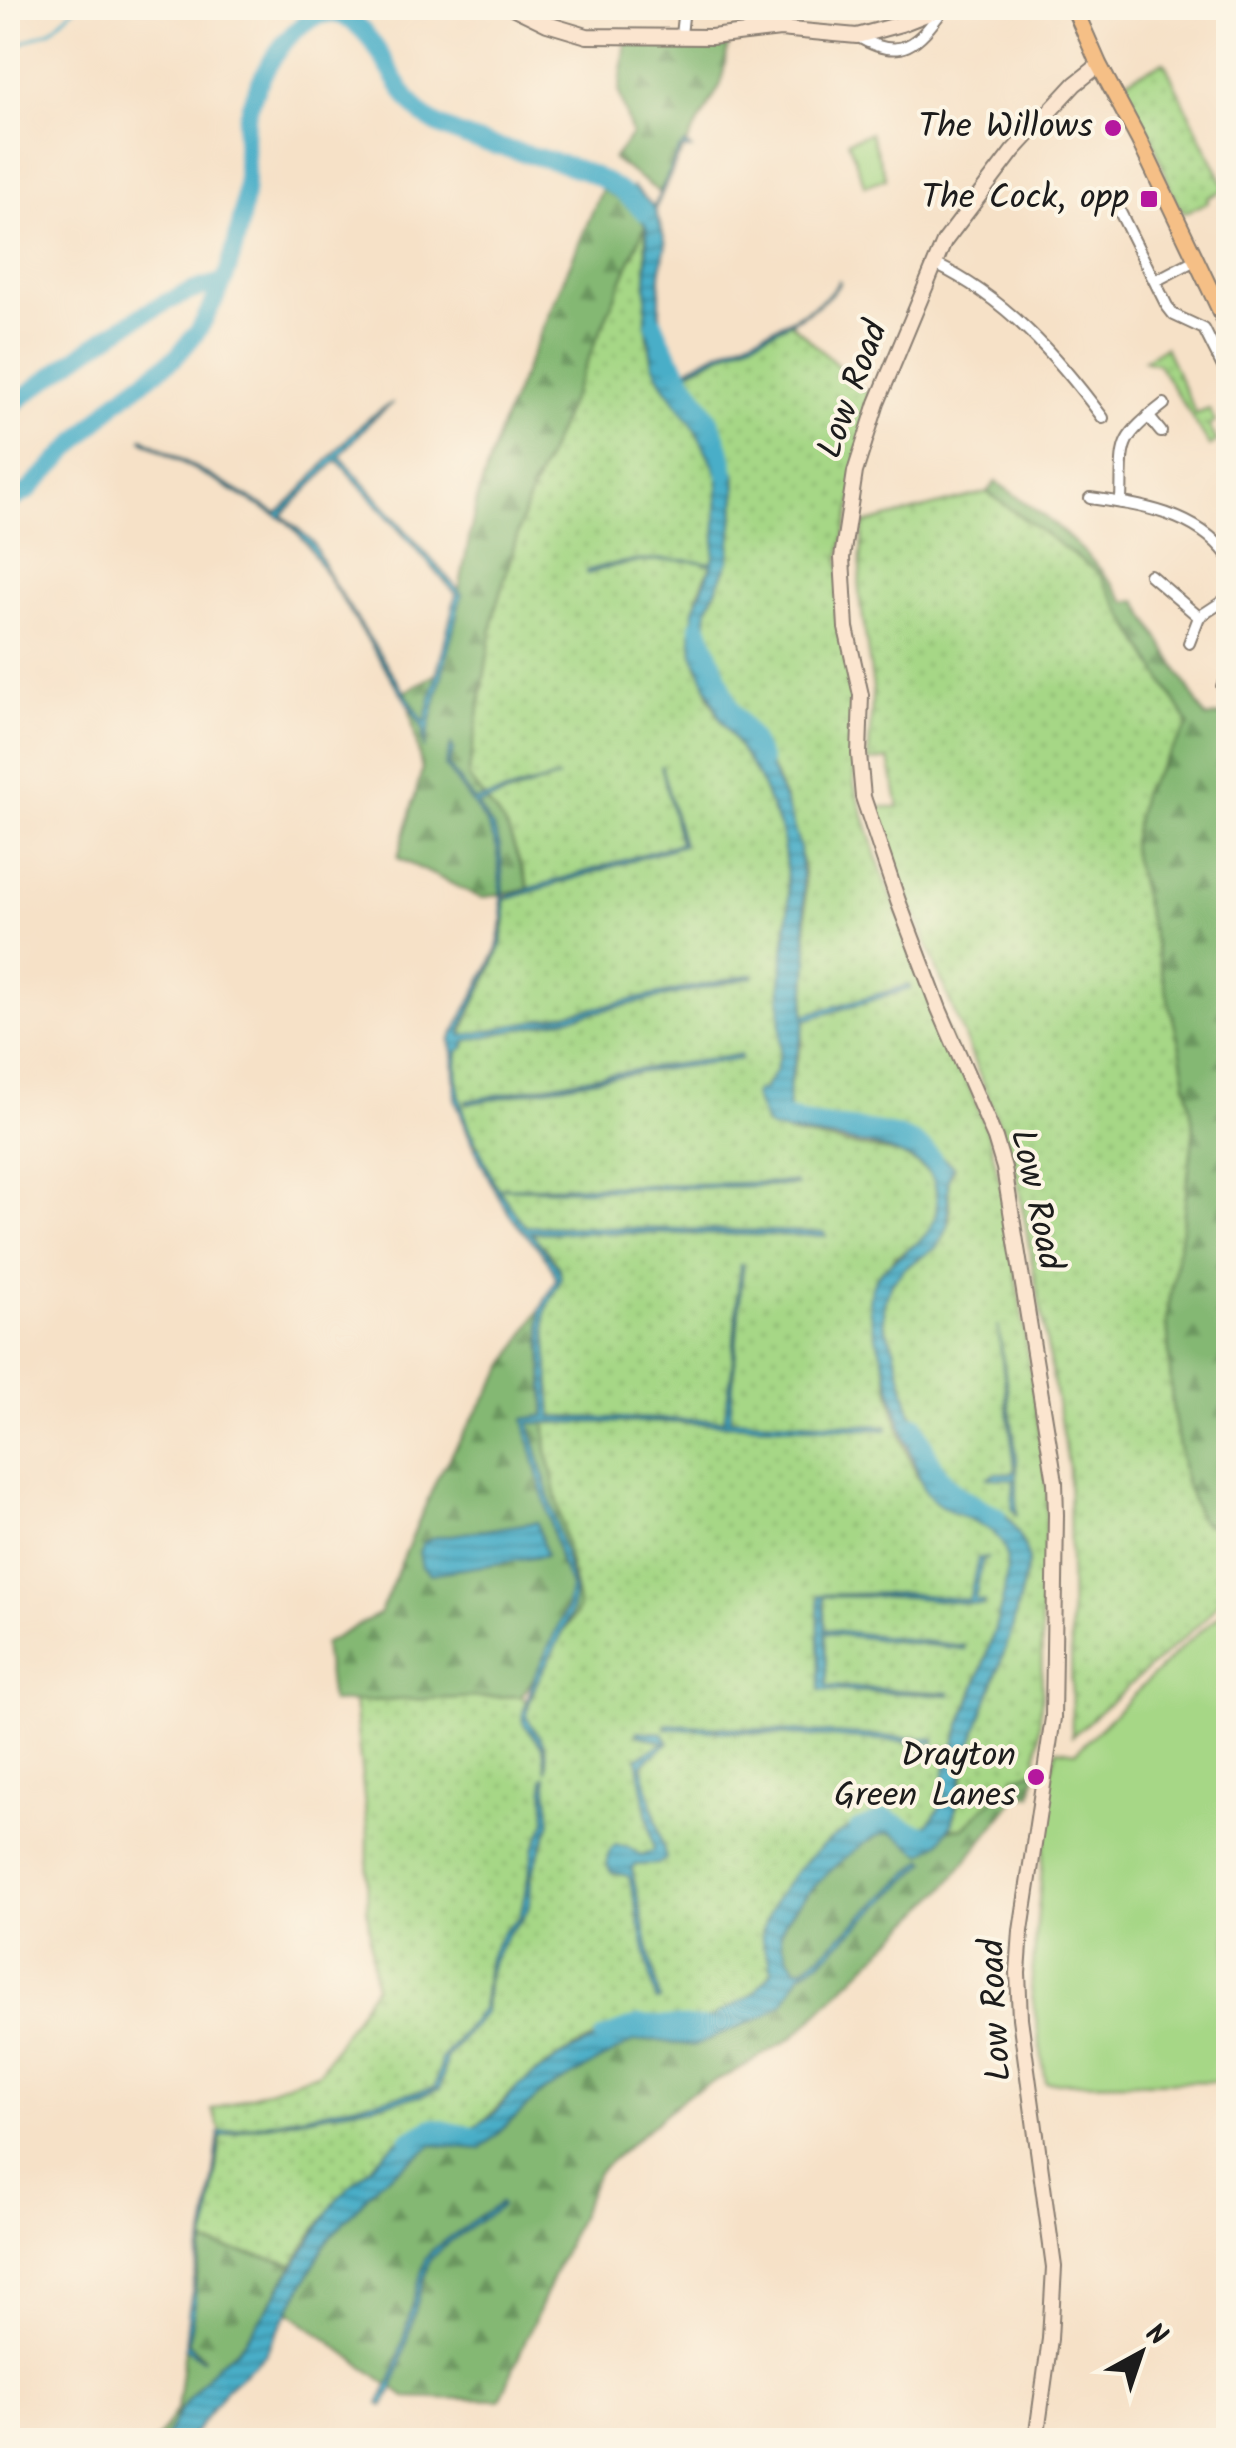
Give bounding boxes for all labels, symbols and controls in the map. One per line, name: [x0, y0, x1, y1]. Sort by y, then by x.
place label: The Willows: [919, 100, 1093, 156]
marker: The Willows: [1102, 117, 1124, 139]
place label: The Cock, opp: [922, 171, 1129, 227]
marker: The Cock, opp: [1138, 188, 1160, 210]
street label: Low Road: [803, 312, 905, 467]
street label: Low Road: [993, 1124, 1078, 1277]
place label: Drayton Green Lanes: [834, 1729, 1016, 1825]
marker: Drayton Green Lanes: [1025, 1766, 1047, 1788]
street label: Low Road: [965, 1936, 1029, 2083]
north arrow: [1091, 2303, 1191, 2403]
text: N: [1134, 2313, 1177, 2359]

